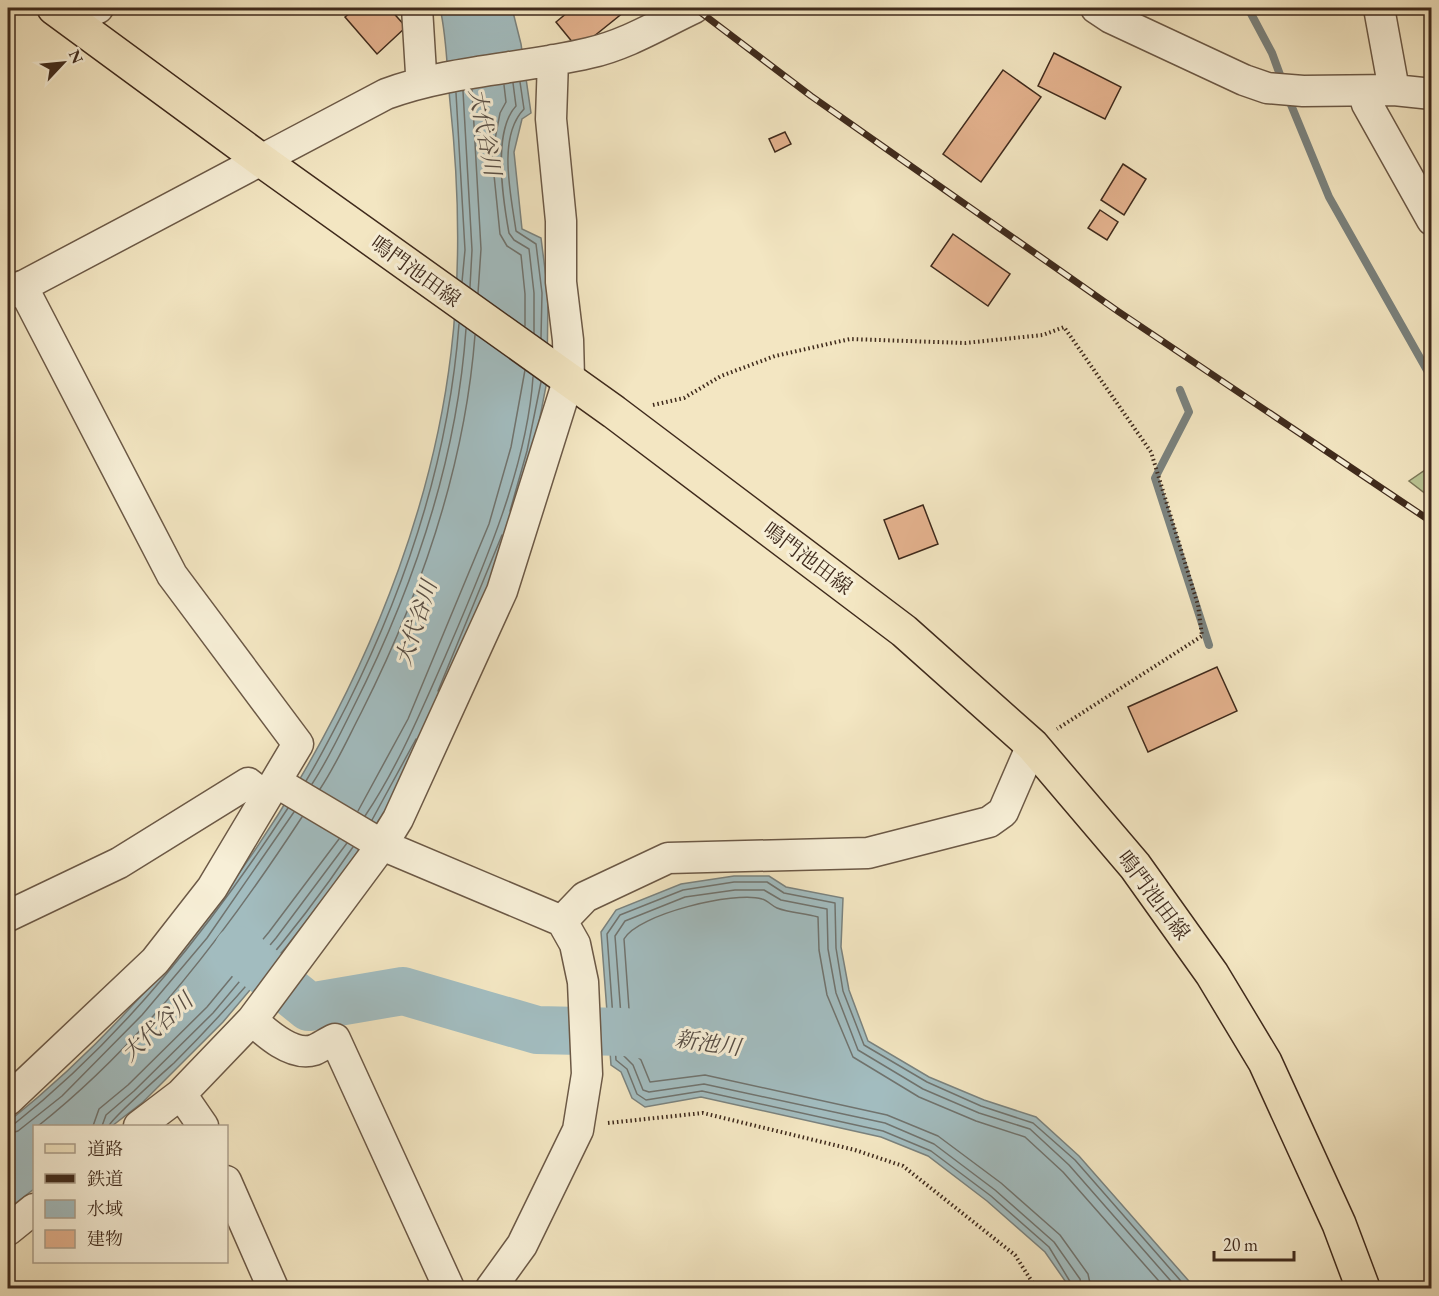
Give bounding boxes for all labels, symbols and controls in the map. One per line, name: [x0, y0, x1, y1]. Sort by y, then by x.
north arrow: [33, 33, 93, 93]
text: N: [64, 46, 88, 67]
water label: 大代谷川: [462, 86, 508, 180]
street label: 鳴門池田線: [366, 229, 466, 313]
street label: 鳴門池田線: [758, 516, 858, 600]
water label: 大代谷川: [389, 575, 444, 669]
street label: 鳴門池田線: [1112, 845, 1196, 945]
water label: 大代谷川: [115, 985, 201, 1068]
water label: 新池川: [673, 1024, 745, 1062]
legend: [33, 1125, 228, 1263]
text: 道路: [87, 1137, 123, 1160]
text: 鉄道: [87, 1167, 123, 1190]
text: 水域: [87, 1197, 123, 1220]
scale bar: [1214, 1224, 1294, 1262]
text: 建物: [87, 1227, 123, 1250]
text: 20 m: [1223, 1233, 1258, 1256]

